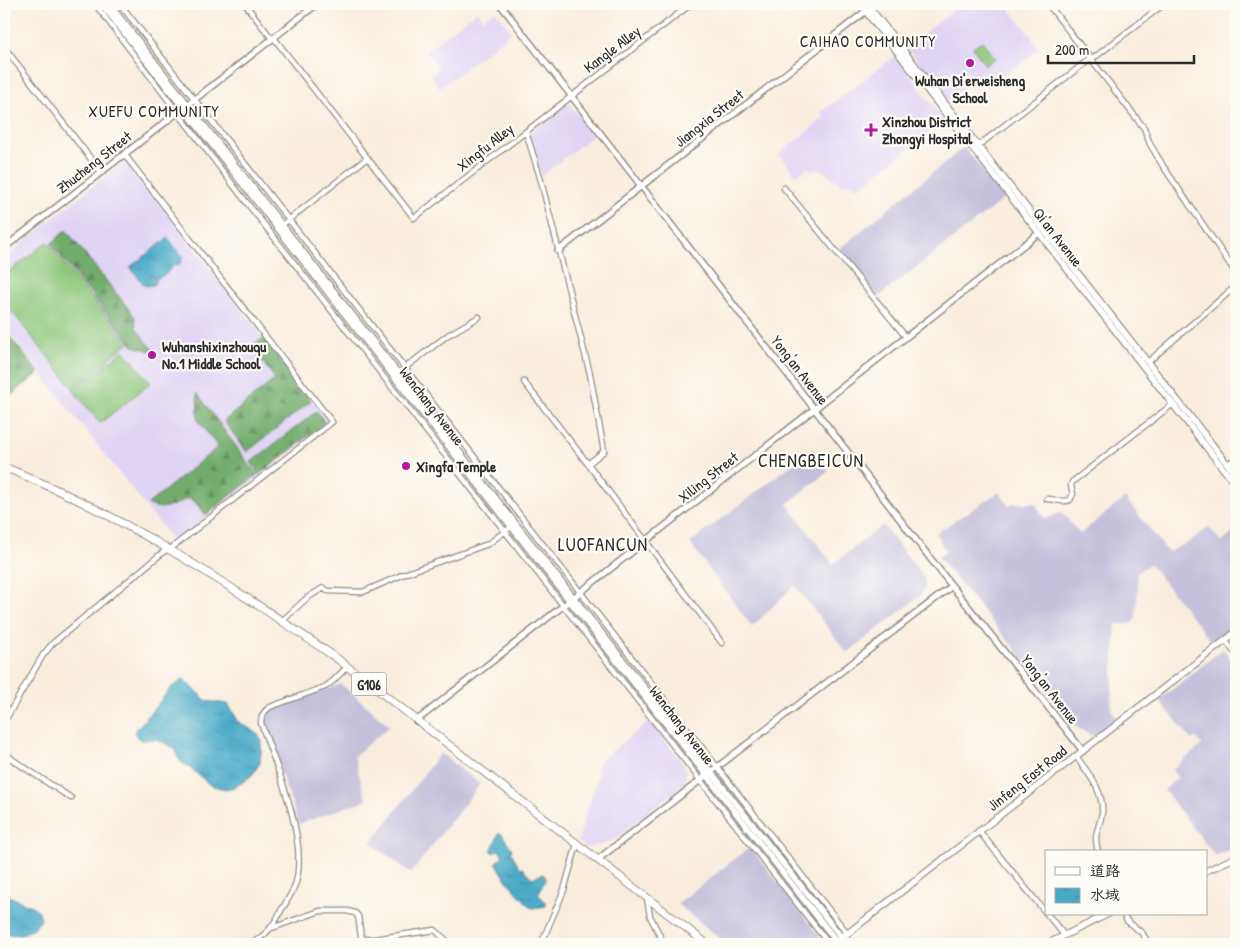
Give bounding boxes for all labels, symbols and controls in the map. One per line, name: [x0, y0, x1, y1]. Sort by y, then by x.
street label: Kangle Alley: [579, 21, 645, 77]
district label: CAIHAO COMMUNITY: [800, 30, 936, 52]
scale bar: [1048, 32, 1194, 64]
text: 200 m: [1055, 39, 1089, 60]
marker: Wuhan Di'erweisheng School: [964, 57, 976, 69]
place label: Wuhan Di'erweisheng School: [915, 70, 1025, 108]
street label: Jiangxia Street: [670, 84, 749, 152]
district label: XUEFU COMMUNITY: [88, 100, 220, 122]
place label: Xinzhou District Zhongyi Hospital: [882, 111, 973, 150]
street label: Xingfu Alley: [452, 118, 518, 176]
marker: Xinzhou District Zhongyi Hospital: [864, 123, 878, 137]
street label: Zhucheng Street: [52, 126, 137, 198]
street label: Qi'an Avenue: [1028, 203, 1088, 271]
street label: Yong'an Avenue: [766, 331, 834, 409]
place label: Wuhanshixinzhouqu No.1 Middle School: [162, 336, 267, 374]
marker: Wuhanshixinzhouqu No.1 Middle School: [146, 349, 158, 361]
street label: Wenchang Avenue: [395, 362, 470, 450]
street label: Xiling Street: [673, 446, 743, 507]
district label: CHENGBEICUN: [758, 448, 864, 473]
place label: Xingfa Temple: [416, 456, 496, 478]
marker: Xingfa Temple: [400, 460, 412, 472]
district label: LUOFANCUN: [558, 532, 648, 557]
street label: Yong'an Avenue: [1016, 650, 1084, 728]
road number: G106: [352, 672, 386, 696]
street label: Wenchang Avenue: [645, 681, 720, 769]
street label: Jinfeng East Road: [983, 740, 1071, 816]
legend: [1045, 850, 1208, 916]
text: 道路: [1090, 860, 1120, 881]
text: 水域: [1090, 884, 1120, 905]

